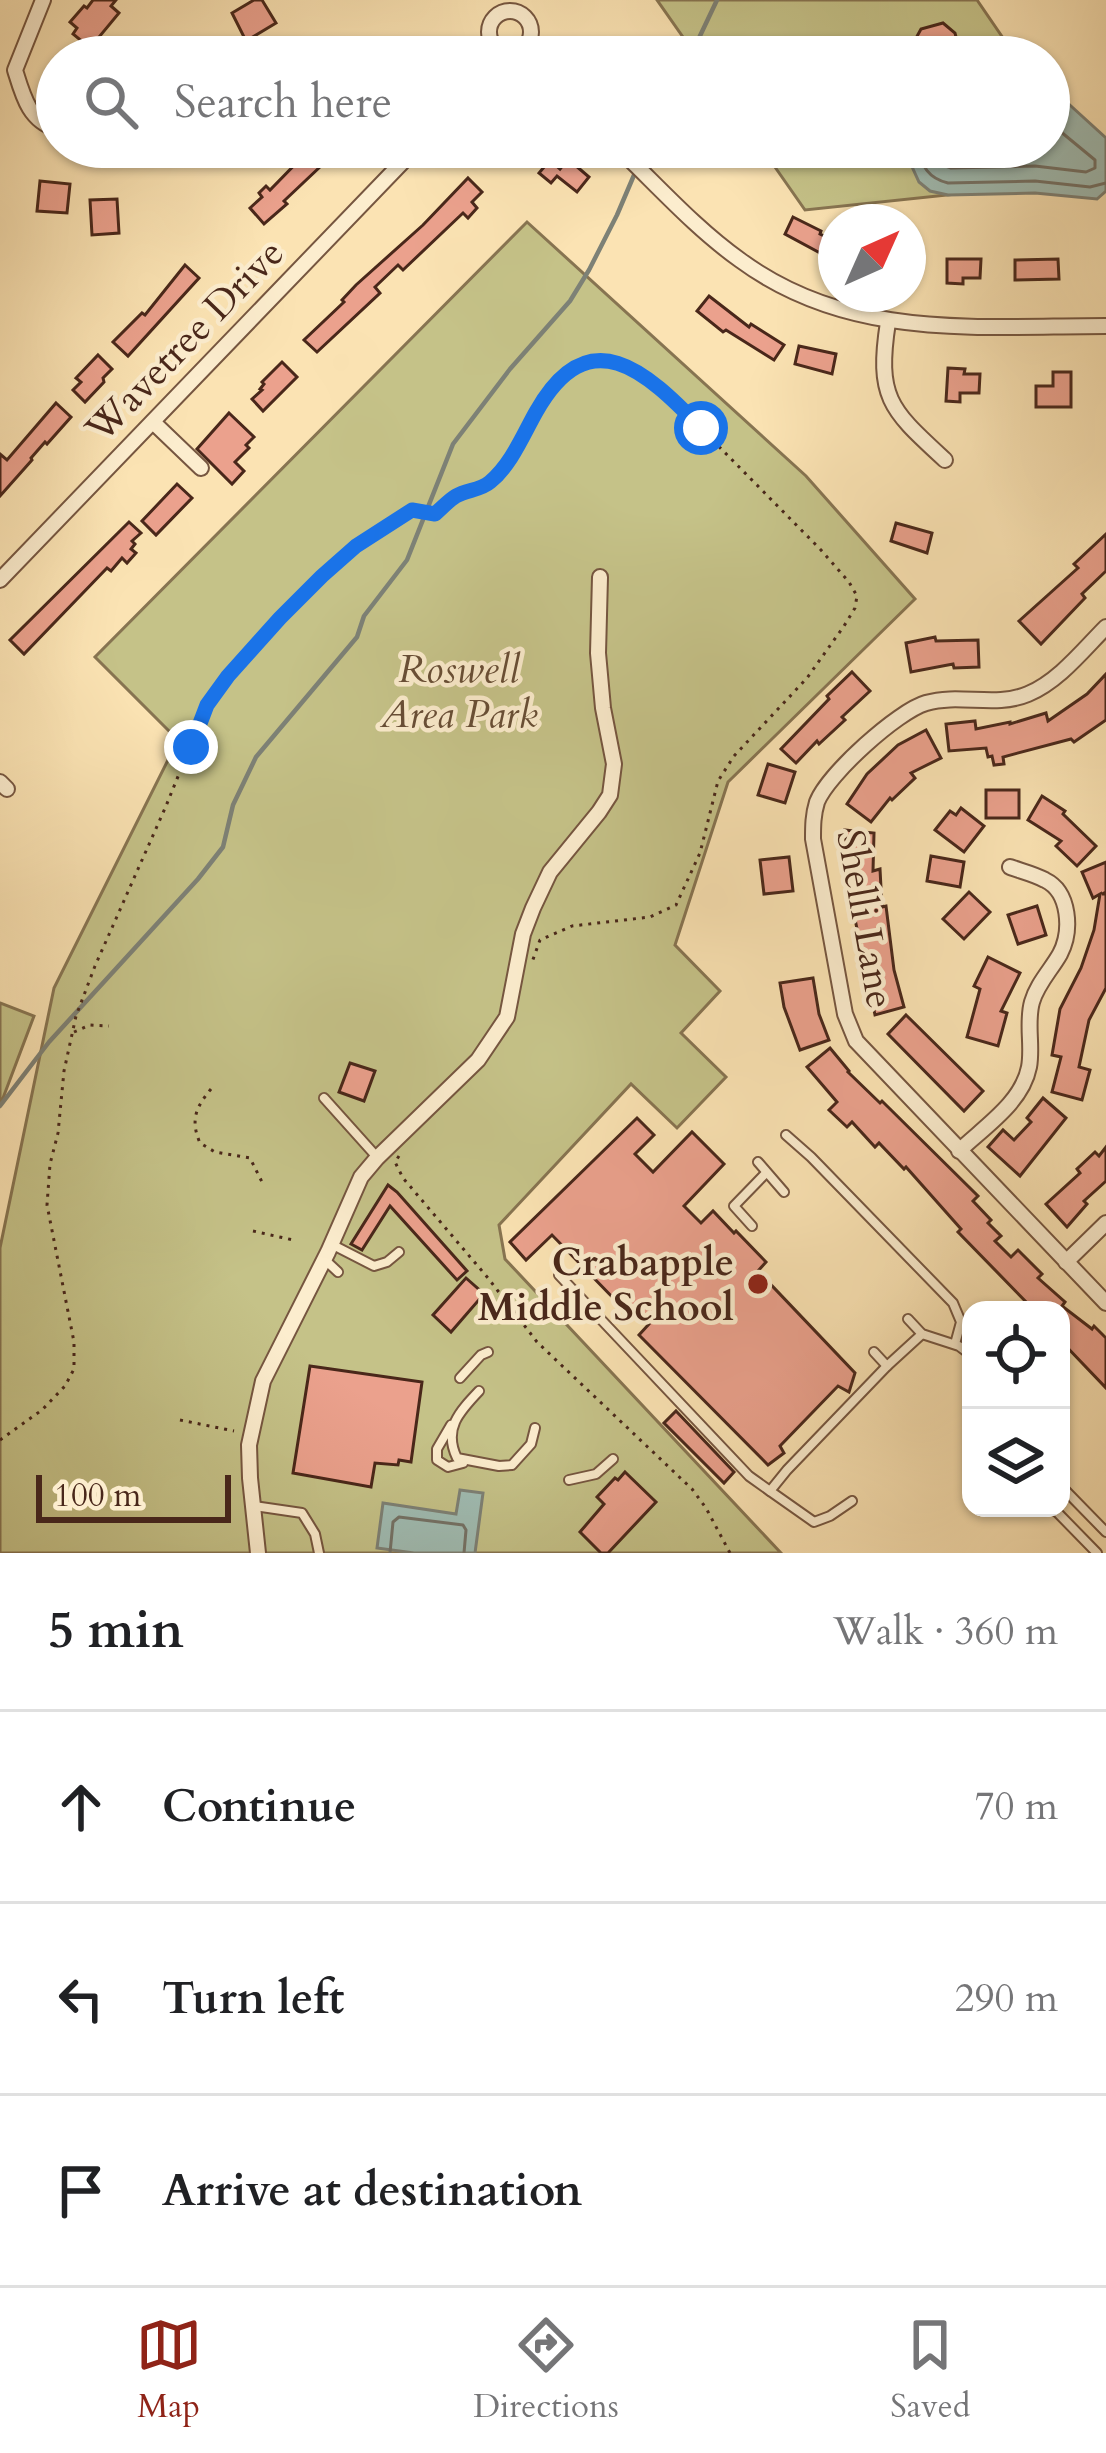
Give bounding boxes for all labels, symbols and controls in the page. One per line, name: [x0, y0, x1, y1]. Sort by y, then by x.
search box: [36, 36, 1070, 168]
icon: search: [78, 69, 144, 135]
text: Search here: [174, 72, 392, 133]
north arrow: [818, 204, 926, 312]
street label: Wavetree Drive: [73, 228, 296, 455]
route start: [674, 401, 728, 455]
park label: Roswell Area Park: [379, 643, 538, 741]
route end: [164, 720, 218, 774]
street label: Shelli Lane: [823, 826, 907, 1012]
place label: Crabapple Middle School: [478, 1236, 734, 1334]
marker: Crabapple Middle School: [745, 1271, 771, 1297]
map controls: [962, 1301, 1070, 1517]
button: locate: [962, 1301, 1070, 1409]
button: layers: [962, 1409, 1070, 1517]
scale bar: [36, 1469, 231, 1522]
text: 100 m: [54, 1473, 141, 1518]
text: 5 min: [48, 1596, 184, 1666]
text: Walk · 360 m: [833, 1605, 1058, 1658]
icon: ahead: [48, 1774, 114, 1840]
text: Continue: [162, 1776, 356, 1837]
text: 70 m: [975, 1780, 1058, 1833]
icon: left: [48, 1966, 114, 2032]
text: Turn left: [162, 1968, 344, 2029]
text: 290 m: [955, 1972, 1058, 2025]
icon: arrive: [48, 2158, 114, 2224]
text: Arrive at destination: [162, 2160, 582, 2221]
tab: Map: [136, 2312, 202, 2429]
tab: Directions: [473, 2312, 619, 2429]
tab: Saved: [890, 2312, 970, 2429]

